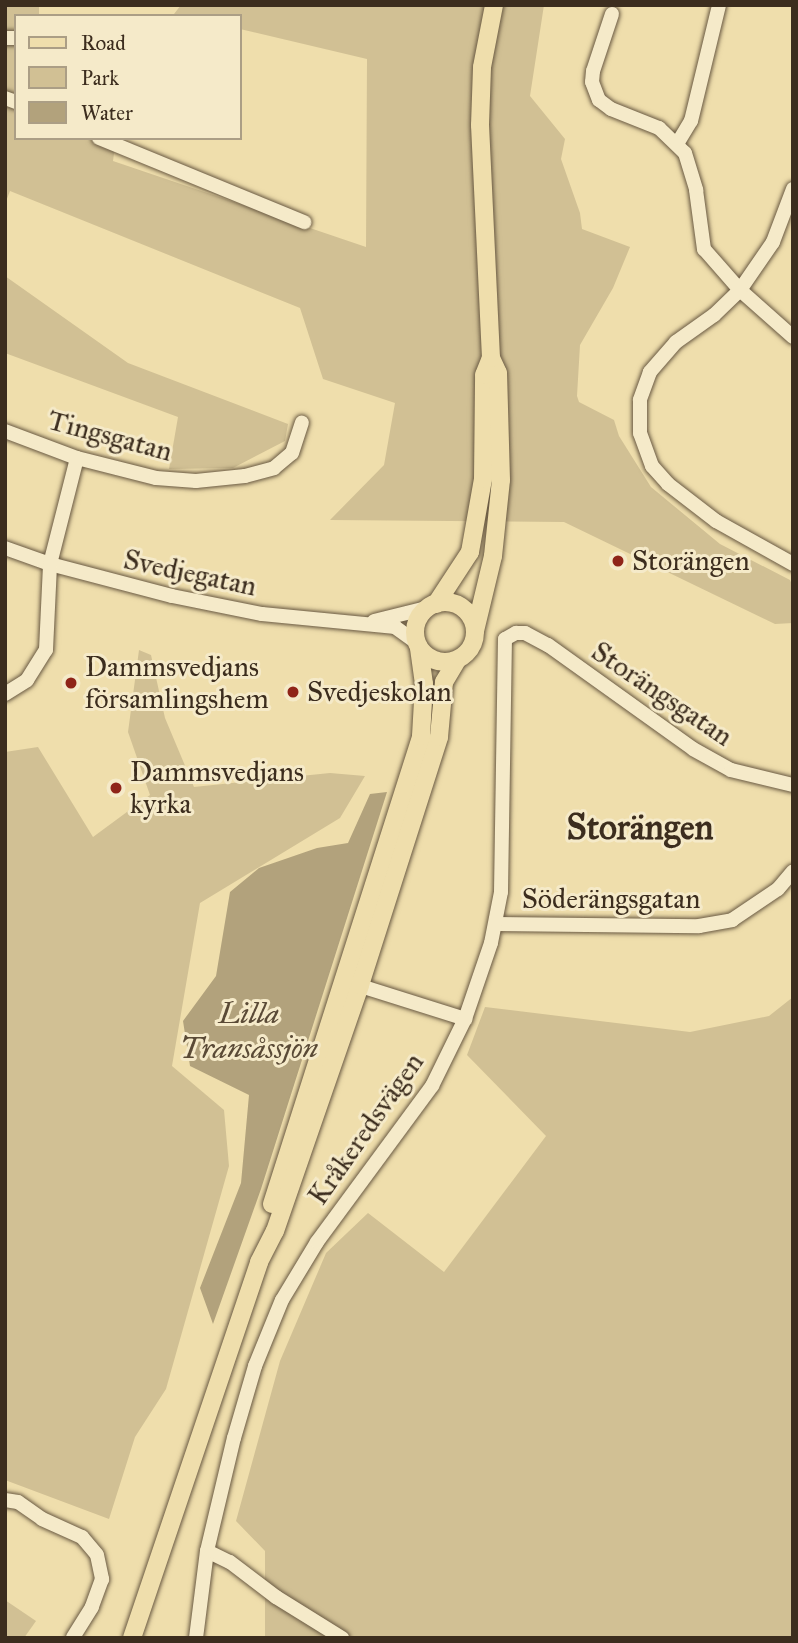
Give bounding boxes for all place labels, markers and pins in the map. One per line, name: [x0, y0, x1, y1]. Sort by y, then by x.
place label: Storängen: [632, 544, 750, 578]
marker: Storängen: [610, 553, 626, 569]
place label: Dammsvedjans församlingshem: [85, 650, 269, 716]
marker: Dammsvedjans församlingshem: [63, 675, 79, 691]
place label: Svedjeskolan: [307, 675, 452, 709]
marker: Svedjeskolan: [285, 684, 301, 700]
place label: Dammsvedjans kyrka: [130, 755, 304, 821]
marker: Dammsvedjans kyrka: [108, 780, 124, 796]

